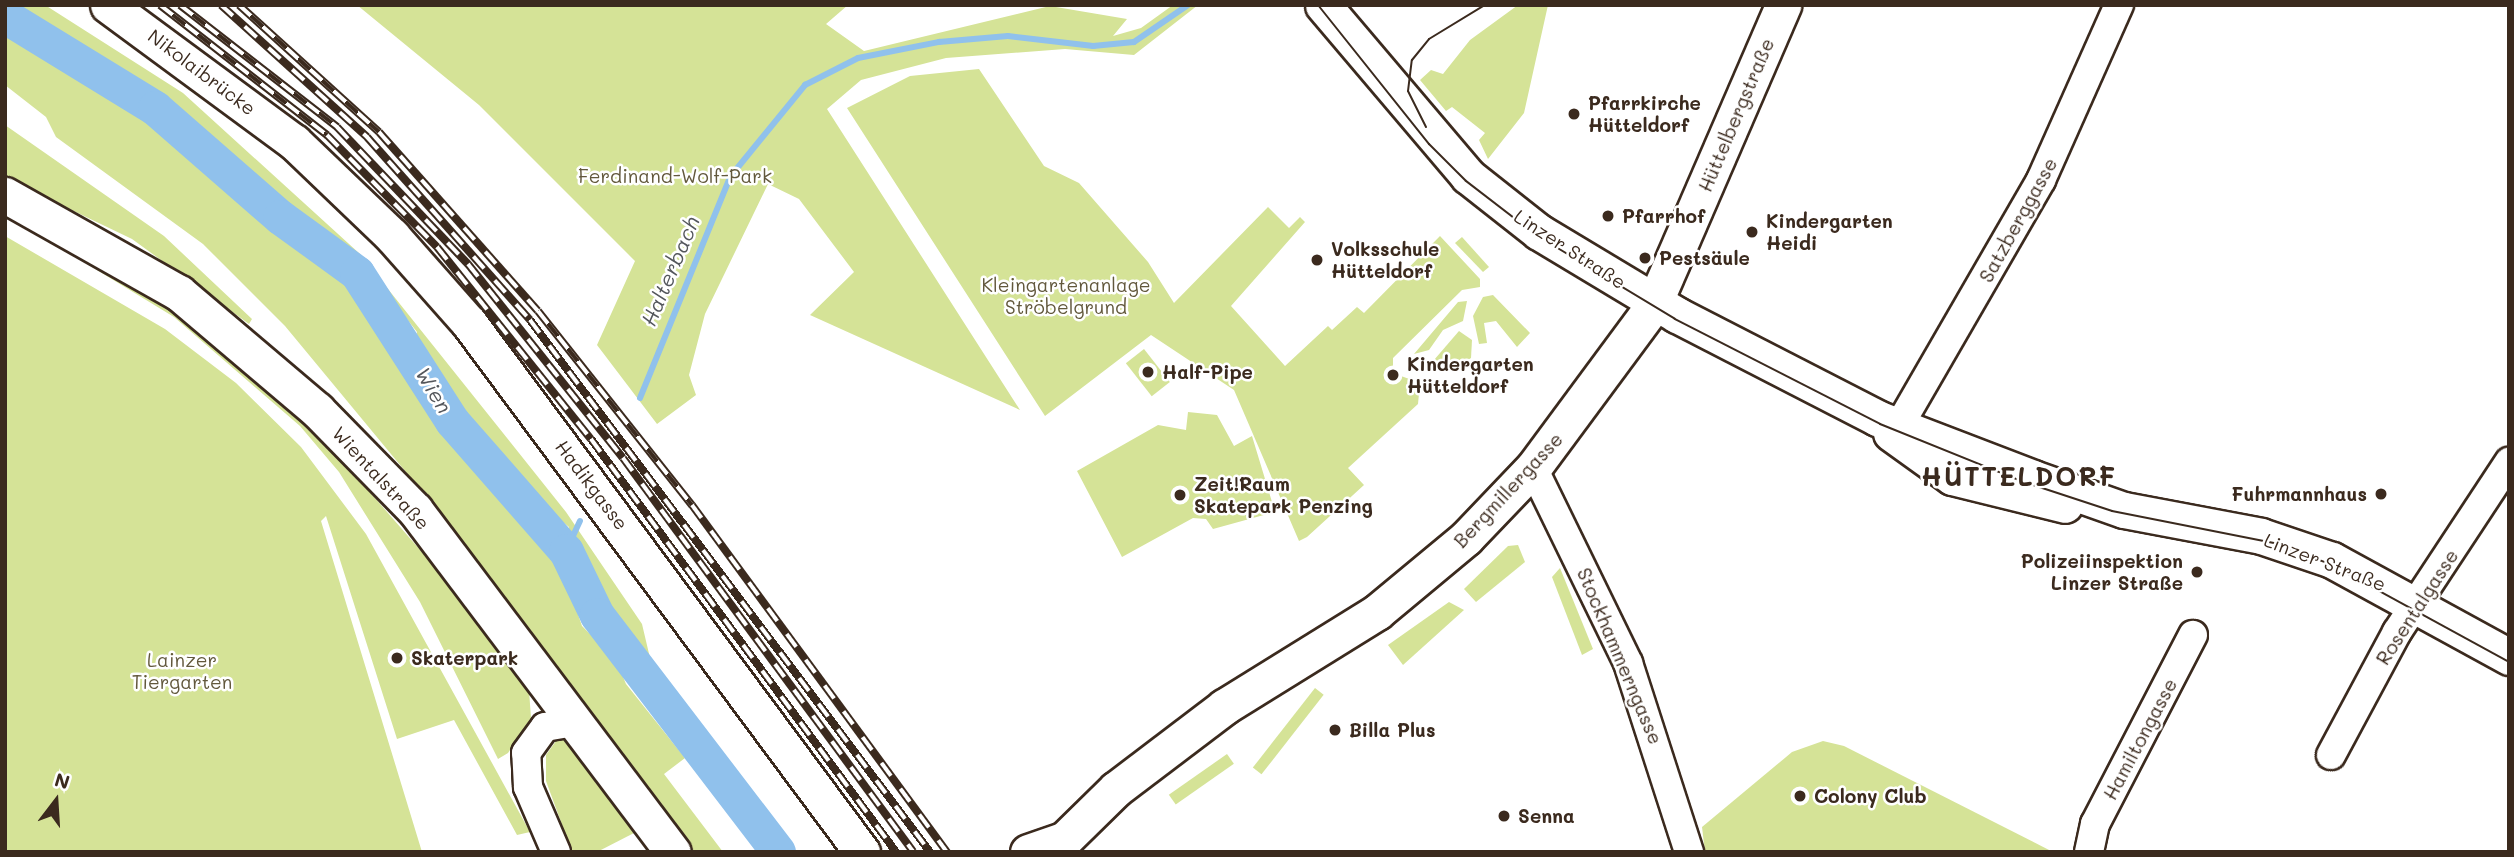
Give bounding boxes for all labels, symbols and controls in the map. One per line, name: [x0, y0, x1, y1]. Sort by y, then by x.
street label: Nikolaibrücke: [144, 24, 260, 120]
street label: Hüttelbergstraße: [1693, 35, 1779, 195]
place label: Pfarrkirche Hütteldorf: [1588, 92, 1701, 136]
marker: Pfarrkirche Hütteldorf: [1566, 106, 1582, 122]
street label: Satzberggasse: [1974, 154, 2062, 286]
park label: Ferdinand-Wolf-Park: [578, 165, 772, 187]
street label: Linzer Straße: [1510, 204, 1630, 294]
place label: Pfarrhof: [1622, 205, 1705, 227]
marker: Pfarrhof: [1600, 208, 1616, 224]
place label: Kindergarten Heidi: [1766, 210, 1893, 254]
water label: Halterbach: [636, 212, 704, 330]
marker: Kindergarten Heidi: [1744, 224, 1760, 240]
place label: Volksschule Hütteldorf: [1331, 238, 1439, 282]
place label: Pestsäule: [1659, 247, 1750, 269]
marker: Pestsäule: [1637, 250, 1653, 266]
marker: Volksschule Hütteldorf: [1309, 252, 1325, 268]
park label: Kleingartenanlage Ströbelgrund: [981, 274, 1151, 318]
place label: Kindergarten Hütteldorf: [1407, 353, 1534, 397]
place label: Half-Pipe: [1162, 361, 1253, 383]
water label: Wien: [410, 362, 458, 418]
marker: Half-Pipe: [1140, 364, 1156, 380]
marker: Kindergarten Hütteldorf: [1385, 367, 1401, 383]
street label: Wientalstraße: [327, 422, 435, 534]
street label: Bergmillergasse: [1449, 428, 1567, 552]
street label: Hadikgasse: [551, 436, 633, 534]
district label: HÜTTELDORF: [1922, 461, 2116, 493]
place label: Zeit!Raum Skatepark Penzing: [1194, 473, 1373, 517]
place label: Fuhrmannhaus: [2231, 483, 2367, 505]
marker: Fuhrmannhaus: [2373, 486, 2389, 502]
marker: Zeit!Raum Skatepark Penzing: [1172, 487, 1188, 503]
street label: Linzer Straße: [2261, 528, 2389, 596]
street label: Rosentalgasse: [2371, 545, 2463, 669]
place label: Polizeiinspektion Linzer Straße: [2021, 550, 2183, 594]
street label: Stockhammerngasse: [1573, 564, 1667, 748]
marker: Polizeiinspektion Linzer Straße: [2189, 564, 2205, 580]
place label: Skaterpark: [411, 647, 518, 669]
park label: Lainzer Tiergarten: [132, 649, 232, 693]
marker: Skaterpark: [389, 650, 405, 666]
street label: Hamiltongasse: [2098, 674, 2182, 804]
place label: Billa Plus: [1349, 719, 1436, 741]
marker: Billa Plus: [1327, 722, 1343, 738]
north arrow: [21, 766, 91, 836]
text: N: [52, 766, 73, 794]
place label: Colony Club: [1814, 785, 1927, 807]
marker: Colony Club: [1792, 788, 1808, 804]
place label: Senna: [1518, 805, 1575, 827]
marker: Senna: [1496, 808, 1512, 824]

